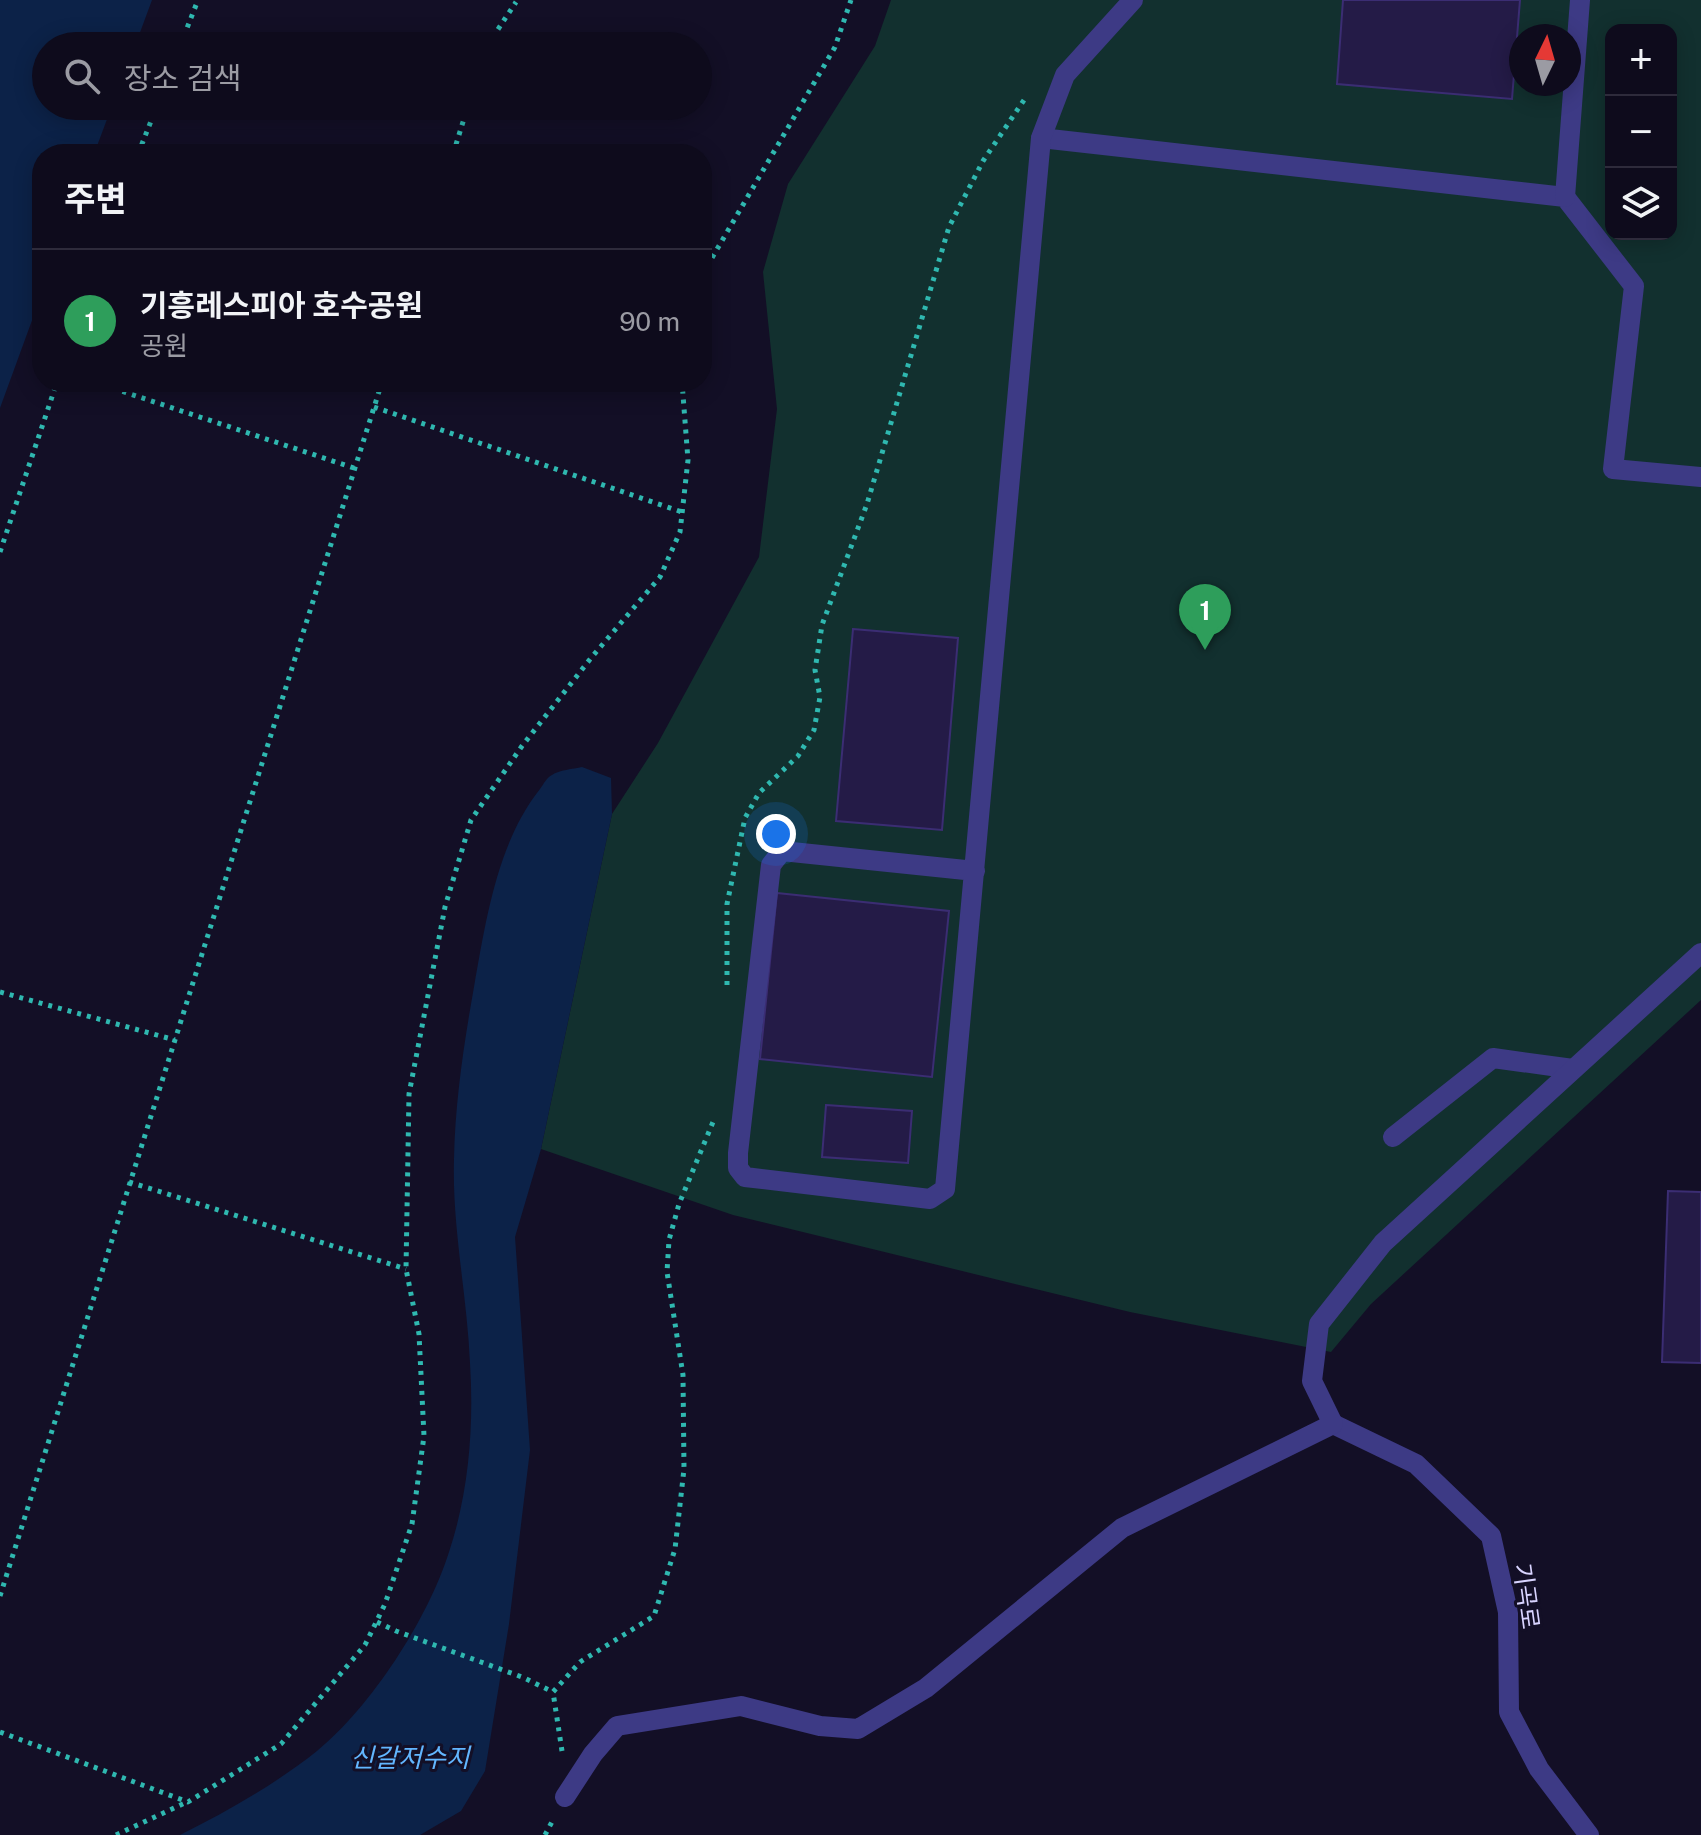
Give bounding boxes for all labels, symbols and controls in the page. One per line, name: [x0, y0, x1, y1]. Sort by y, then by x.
north arrow: [1509, 24, 1581, 96]
map controls: [1605, 24, 1677, 240]
button: +: [1605, 24, 1677, 96]
search box: [32, 32, 712, 120]
icon: search: [60, 54, 104, 98]
text: 장소 검색: [124, 60, 242, 96]
button: −: [1605, 96, 1677, 168]
button: layers: [1605, 168, 1677, 240]
text: 주변: [64, 179, 127, 219]
text: 기흥레스피아 호수공원: [140, 287, 423, 323]
text: 1: [84, 306, 96, 337]
text: 90 m: [619, 306, 680, 337]
text: 공원: [140, 330, 188, 361]
pin: 1: [1179, 584, 1231, 650]
your location: [756, 814, 796, 854]
street label: 기곡로: [1509, 1561, 1545, 1631]
water label: 신갈저수지: [350, 1742, 472, 1773]

